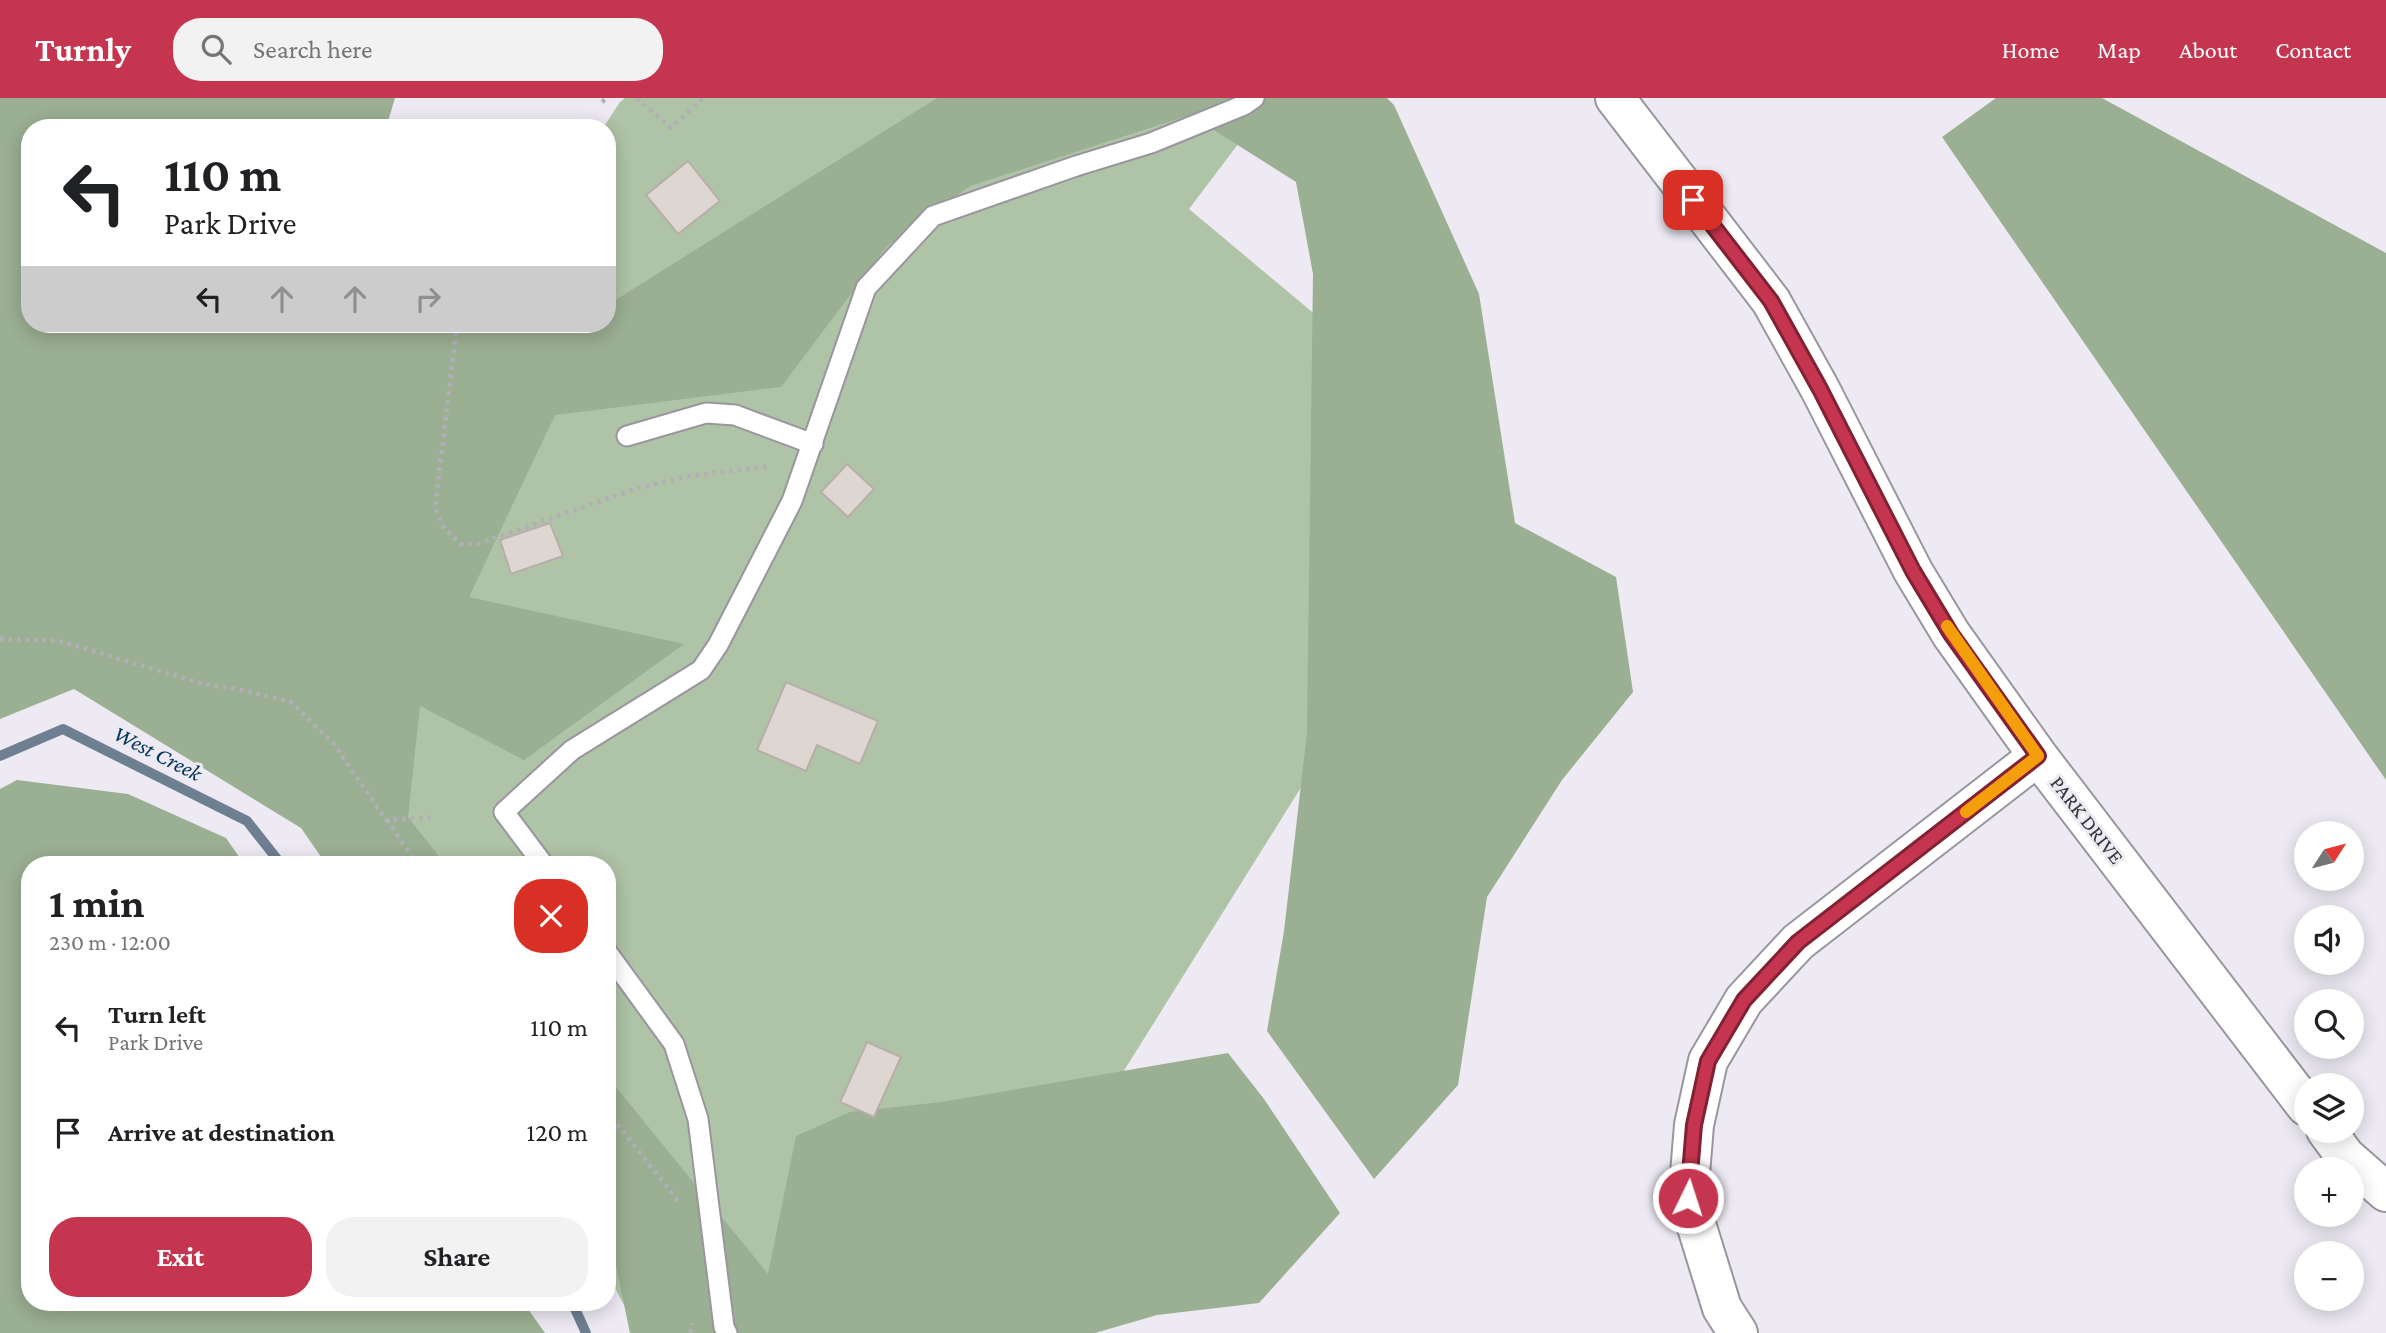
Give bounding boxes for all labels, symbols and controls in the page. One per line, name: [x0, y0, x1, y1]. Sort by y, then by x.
search box: [173, 18, 663, 81]
icon: search: [197, 30, 235, 68]
text: Turnly: [35, 31, 131, 68]
text: Search here: [253, 35, 372, 64]
text: Home: [2002, 36, 2059, 63]
text: Map: [2097, 36, 2141, 63]
text: About: [2179, 36, 2237, 63]
text: Contact: [2275, 36, 2351, 63]
icon: left: [49, 147, 140, 238]
text: 110 m: [164, 147, 281, 202]
pin: [1663, 170, 1723, 230]
icon: arrive: [1674, 181, 1712, 219]
text: Park Drive: [164, 205, 296, 241]
icon: left: [190, 280, 228, 318]
icon: ahead: [263, 280, 301, 318]
icon: ahead: [336, 280, 374, 318]
icon: right: [409, 280, 447, 318]
water label: West Creek: [109, 720, 207, 787]
street label: PARK DRIVE: [2045, 771, 2129, 869]
north arrow: [2294, 821, 2364, 891]
map controls: [2294, 821, 2364, 1311]
text: 1 min: [49, 879, 145, 926]
button: close: [514, 879, 588, 953]
button: sound: [2294, 905, 2364, 975]
text: 230 m · 12:00: [49, 929, 171, 955]
button: search: [2294, 989, 2364, 1059]
text: Turn left: [108, 1000, 206, 1029]
icon: left: [49, 1009, 87, 1047]
text: 110 m: [530, 1013, 588, 1042]
text: Park Drive: [108, 1029, 203, 1055]
button: layers: [2294, 1073, 2364, 1143]
icon: arrive: [49, 1114, 87, 1152]
text: Arrive at destination: [108, 1118, 335, 1147]
text: 120 m: [527, 1118, 588, 1147]
button: +: [2294, 1157, 2364, 1227]
position arrow: [1651, 1161, 1725, 1235]
button: Exit: [49, 1217, 312, 1297]
button: Share: [326, 1217, 588, 1297]
button: −: [2294, 1241, 2364, 1311]

